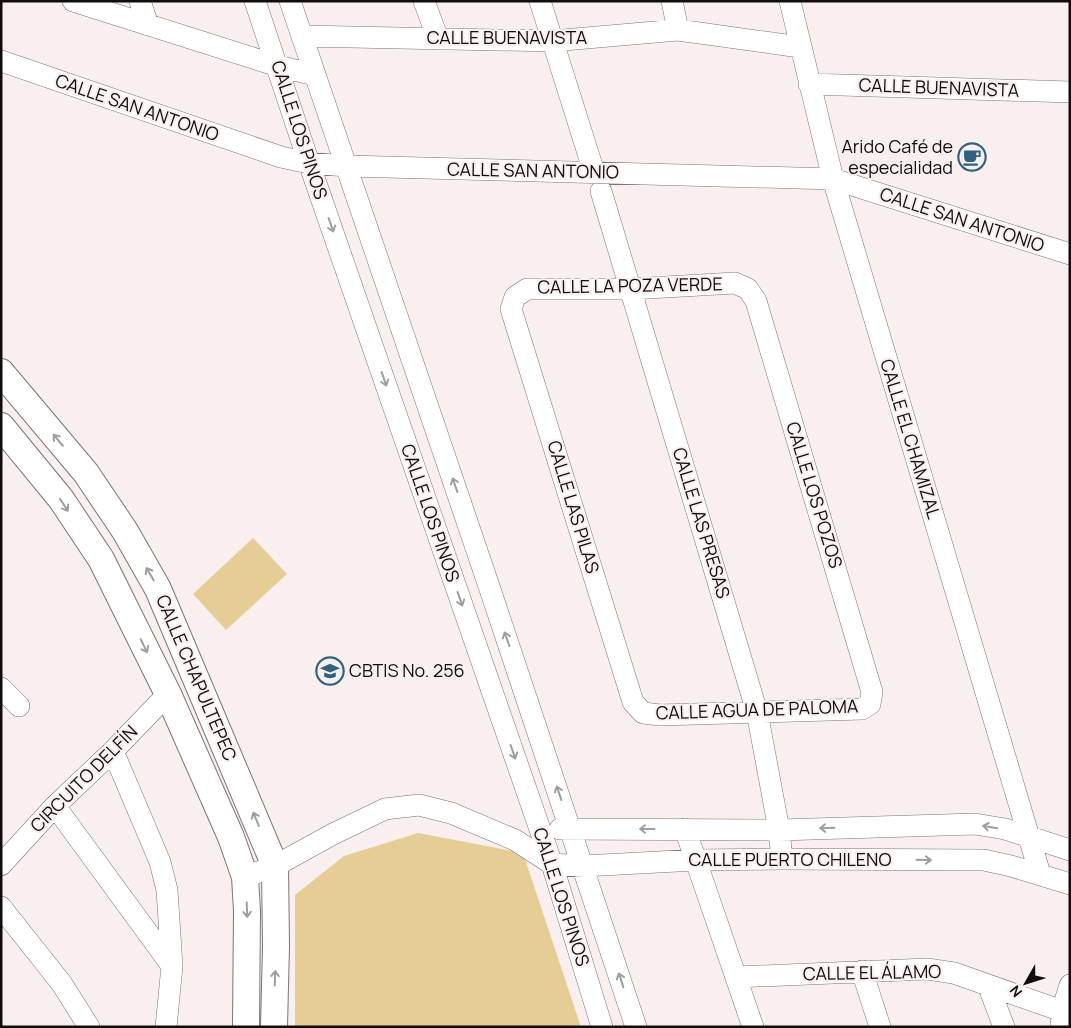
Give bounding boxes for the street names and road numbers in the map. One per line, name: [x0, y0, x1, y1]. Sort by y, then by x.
street label: CALLE BUENAVISTA: [427, 25, 588, 49]
street label: CALLE LOS PINOS: [266, 57, 334, 202]
street label: CALLE SAN ANTONIO: [52, 68, 222, 146]
street label: CALLE BUENAVISTA: [858, 72, 1020, 102]
street label: CALLE SAN ANTONIO: [447, 157, 619, 183]
street label: CALLE SAN ANTONIO: [877, 181, 1048, 257]
street label: CALLE LA POZA VERDE: [537, 271, 723, 299]
street label: CALLE EL CHAMIZAL: [875, 356, 947, 522]
street label: CALLE LOS POZOS: [781, 419, 849, 571]
street label: CALLE LAS PILAS: [542, 437, 606, 576]
street label: CALLE LOS PINOS: [396, 441, 466, 585]
street label: CALLE LAS PRESAS: [668, 444, 736, 601]
street label: CALLE CHAPULTEPEC: [151, 591, 243, 764]
street label: CALLE AGUA DE PALOMA: [655, 693, 859, 725]
street label: CIRCUITO DELFÍN: [24, 719, 142, 837]
street label: CALLE LOS PINOS: [528, 824, 596, 969]
street label: CALLE PUERTO CHILENO: [689, 847, 891, 871]
street label: CALLE EL ÁLAMO: [803, 959, 941, 985]

